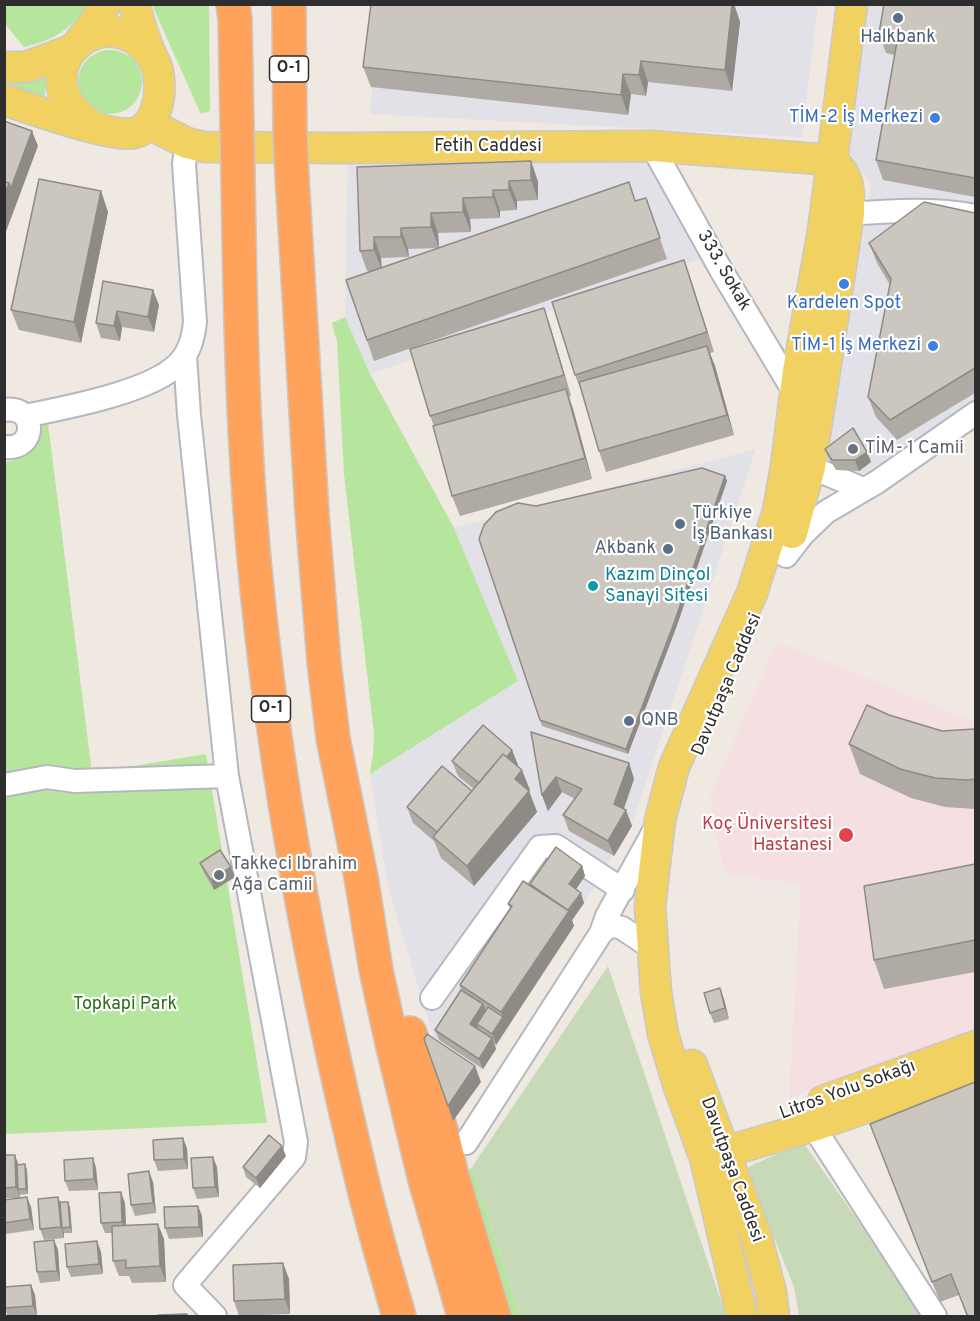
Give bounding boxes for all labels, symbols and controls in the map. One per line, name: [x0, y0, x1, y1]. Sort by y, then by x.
marker: Halkbank: [891, 11, 905, 25]
place label: Halkbank: [860, 27, 936, 49]
road number: O-1: [270, 56, 308, 82]
place label: TİM-2 İş Merkezi: [789, 107, 923, 129]
marker: TİM-2 İş Merkezi: [928, 111, 942, 125]
street label: Fetih Caddesi: [434, 136, 542, 158]
street label: 333. Sokak: [691, 227, 755, 315]
marker: Kardelen Spot: [837, 277, 851, 291]
place label: Kardelen Spot: [787, 293, 901, 315]
place label: TİM-1 İş Merkezi: [791, 335, 921, 357]
marker: TİM-1 İş Merkezi: [926, 339, 940, 353]
place label: TİM- 1 Camii: [865, 438, 964, 460]
marker: TİM- 1 Camii: [846, 442, 860, 456]
place label: Türkiye İş Bankası: [692, 503, 773, 546]
marker: Türkiye İş Bankası: [673, 517, 687, 531]
place label: Akbank: [594, 538, 656, 560]
marker: Akbank: [661, 542, 675, 556]
place label: Kazım Dinçol Sanayi Sitesi: [605, 565, 710, 608]
marker: Kazım Dinçol Sanayi Sitesi: [586, 579, 600, 593]
street label: Davutpaşa Caddesi: [688, 610, 768, 760]
road number: O-1: [252, 696, 290, 722]
place label: QNB: [641, 710, 679, 732]
marker: QNB: [622, 714, 636, 728]
place label: Koç Üniversitesi Hastanesi: [702, 814, 832, 856]
marker: Koç Üniversitesi Hastanesi: [837, 826, 855, 844]
place label: Takkeci Ibrahim Ağa Camii: [231, 854, 357, 896]
marker: Takkeci Ibrahim Ağa Camii: [212, 868, 226, 882]
park label: Topkapi Park: [73, 994, 177, 1016]
street label: Litros Yolu Sokağı: [777, 1056, 919, 1126]
street label: Davutpaşa Caddesi: [695, 1095, 767, 1245]

